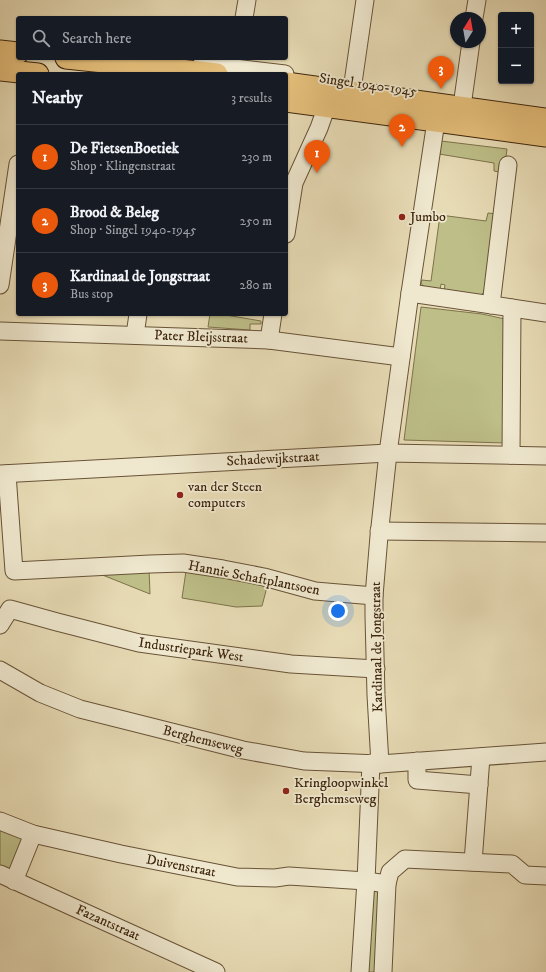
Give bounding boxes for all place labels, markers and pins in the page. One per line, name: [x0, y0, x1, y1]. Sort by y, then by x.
pin: 3: [428, 56, 454, 89]
pin: 2: [389, 114, 415, 147]
pin: 1: [304, 140, 330, 173]
place label: Jumbo: [408, 208, 446, 226]
marker: Jumbo: [397, 212, 407, 222]
place label: van der Steen computers: [187, 478, 263, 512]
marker: van der Steen computers: [175, 490, 185, 500]
place label: Kringloopwinkel Berghemseweg: [294, 774, 389, 808]
marker: Kringloopwinkel Berghemseweg: [281, 786, 291, 796]

